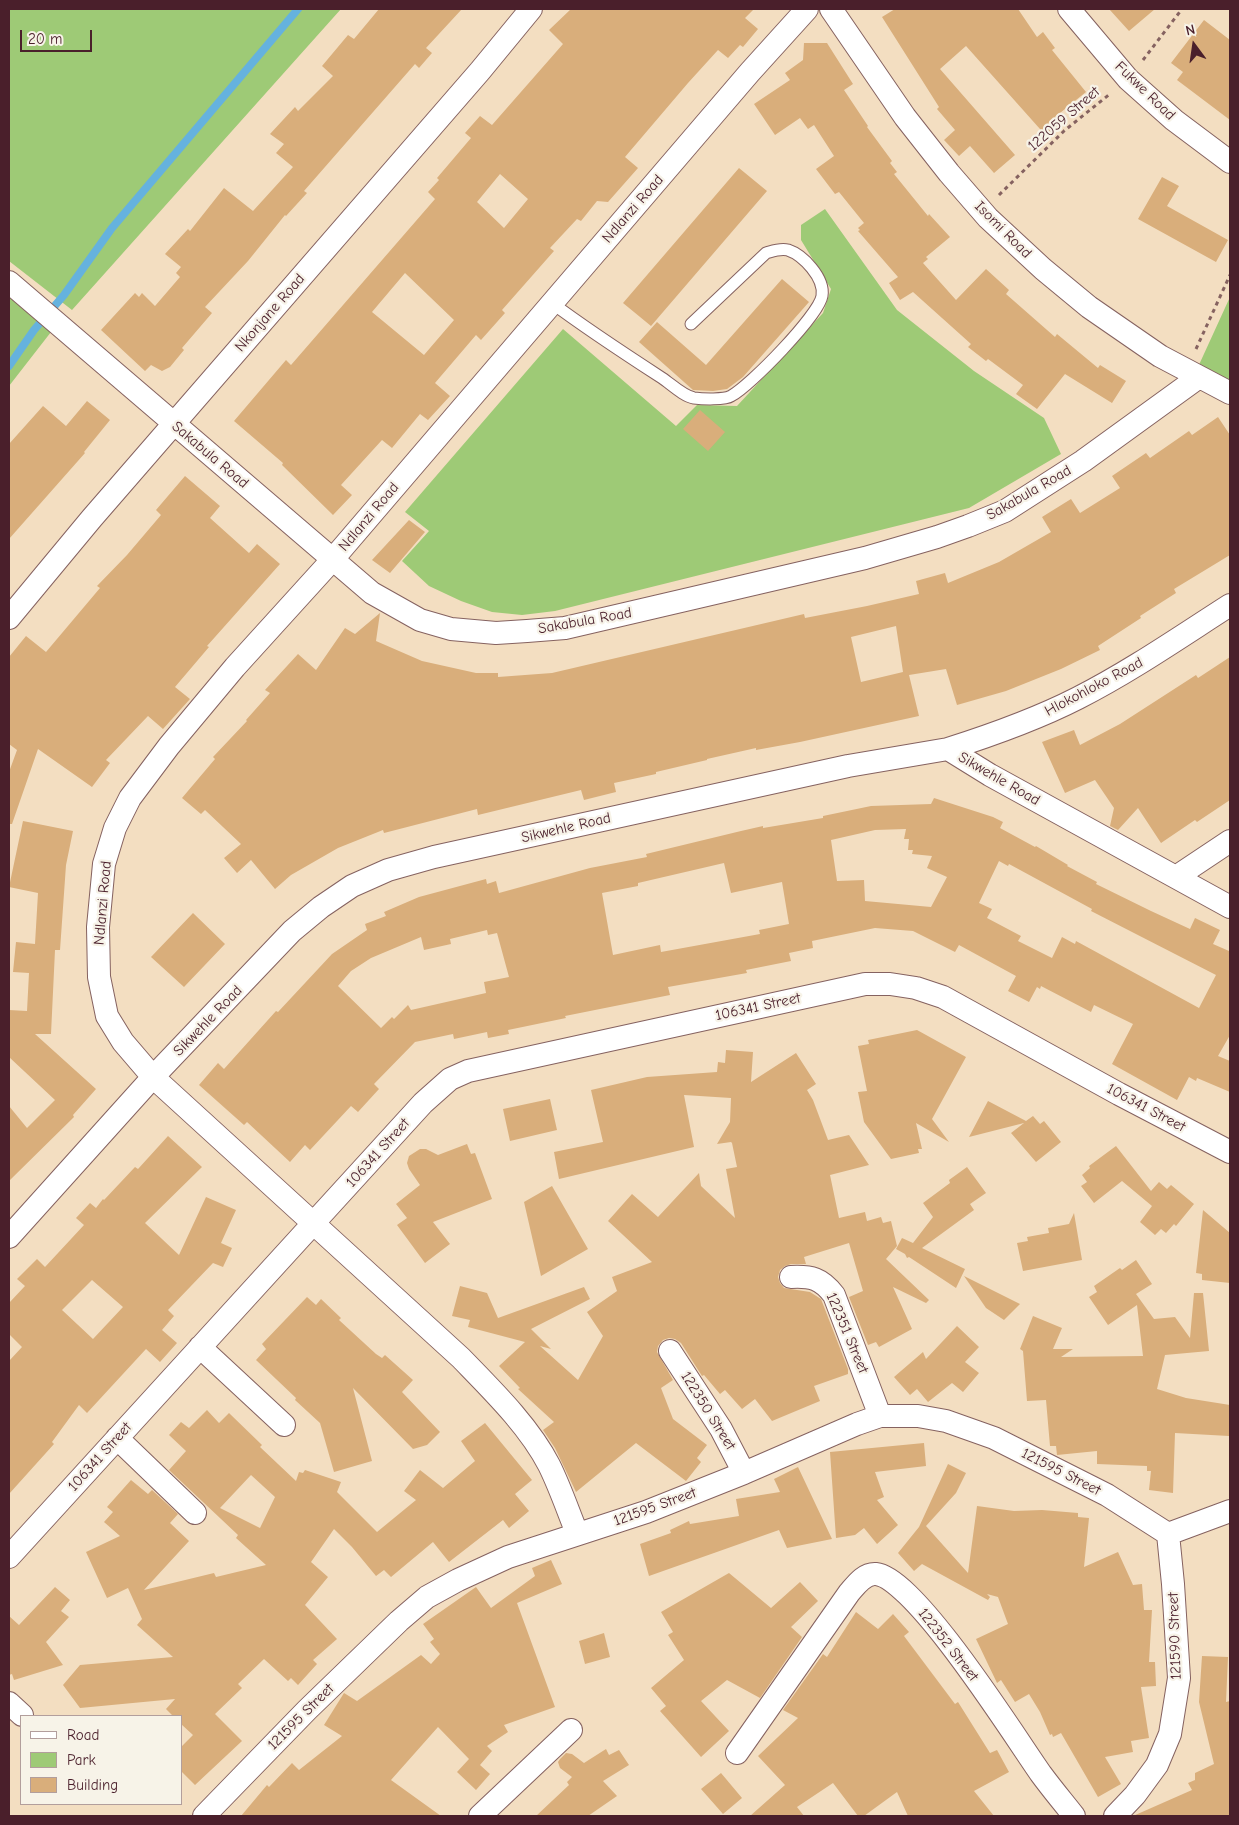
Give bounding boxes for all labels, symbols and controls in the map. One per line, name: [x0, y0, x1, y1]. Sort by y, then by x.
scale bar: [22, 20, 95, 52]
north arrow: [1169, 20, 1219, 70]
text: N: [1184, 21, 1197, 39]
text: 20 m: [28, 30, 62, 48]
street label: Fukwe Road: [1111, 58, 1179, 124]
street label: 122059 Street: [1024, 83, 1104, 155]
street label: Ndlanzi Road: [599, 171, 667, 247]
street label: Isomi Road: [971, 198, 1035, 262]
street label: Nkonjane Road: [231, 270, 309, 356]
street label: Sakabula Road: [168, 418, 252, 492]
street label: Sakabula Road: [983, 462, 1075, 524]
street label: Ndlanzi Road: [335, 479, 403, 555]
street label: Sakabula Road: [537, 604, 633, 638]
street label: Hlokohloko Road: [1042, 654, 1146, 720]
street label: Sikwehle Road: [955, 748, 1043, 810]
street label: Sikwehle Road: [519, 809, 613, 847]
street label: Ndlanzi Road: [90, 860, 116, 946]
street label: Sikwehle Road: [170, 982, 246, 1060]
street label: 106341 Street: [714, 989, 802, 1025]
street label: 106341 Street: [1104, 1080, 1188, 1136]
street label: 106341 Street: [342, 1115, 414, 1191]
street label: 122351 Street: [822, 1290, 872, 1376]
street label: 122350 Street: [677, 1368, 739, 1454]
street label: 106341 Street: [64, 1419, 136, 1495]
street label: 121595 Street: [1018, 1444, 1104, 1500]
street label: 121595 Street: [611, 1484, 699, 1530]
street label: 121590 Street: [1164, 1592, 1186, 1680]
street label: 122352 Street: [914, 1605, 982, 1685]
street label: 121595 Street: [264, 1680, 338, 1754]
legend: [20, 1715, 182, 1805]
text: Road: [67, 1726, 99, 1744]
text: Park: [67, 1751, 96, 1769]
text: Building: [67, 1776, 118, 1794]

